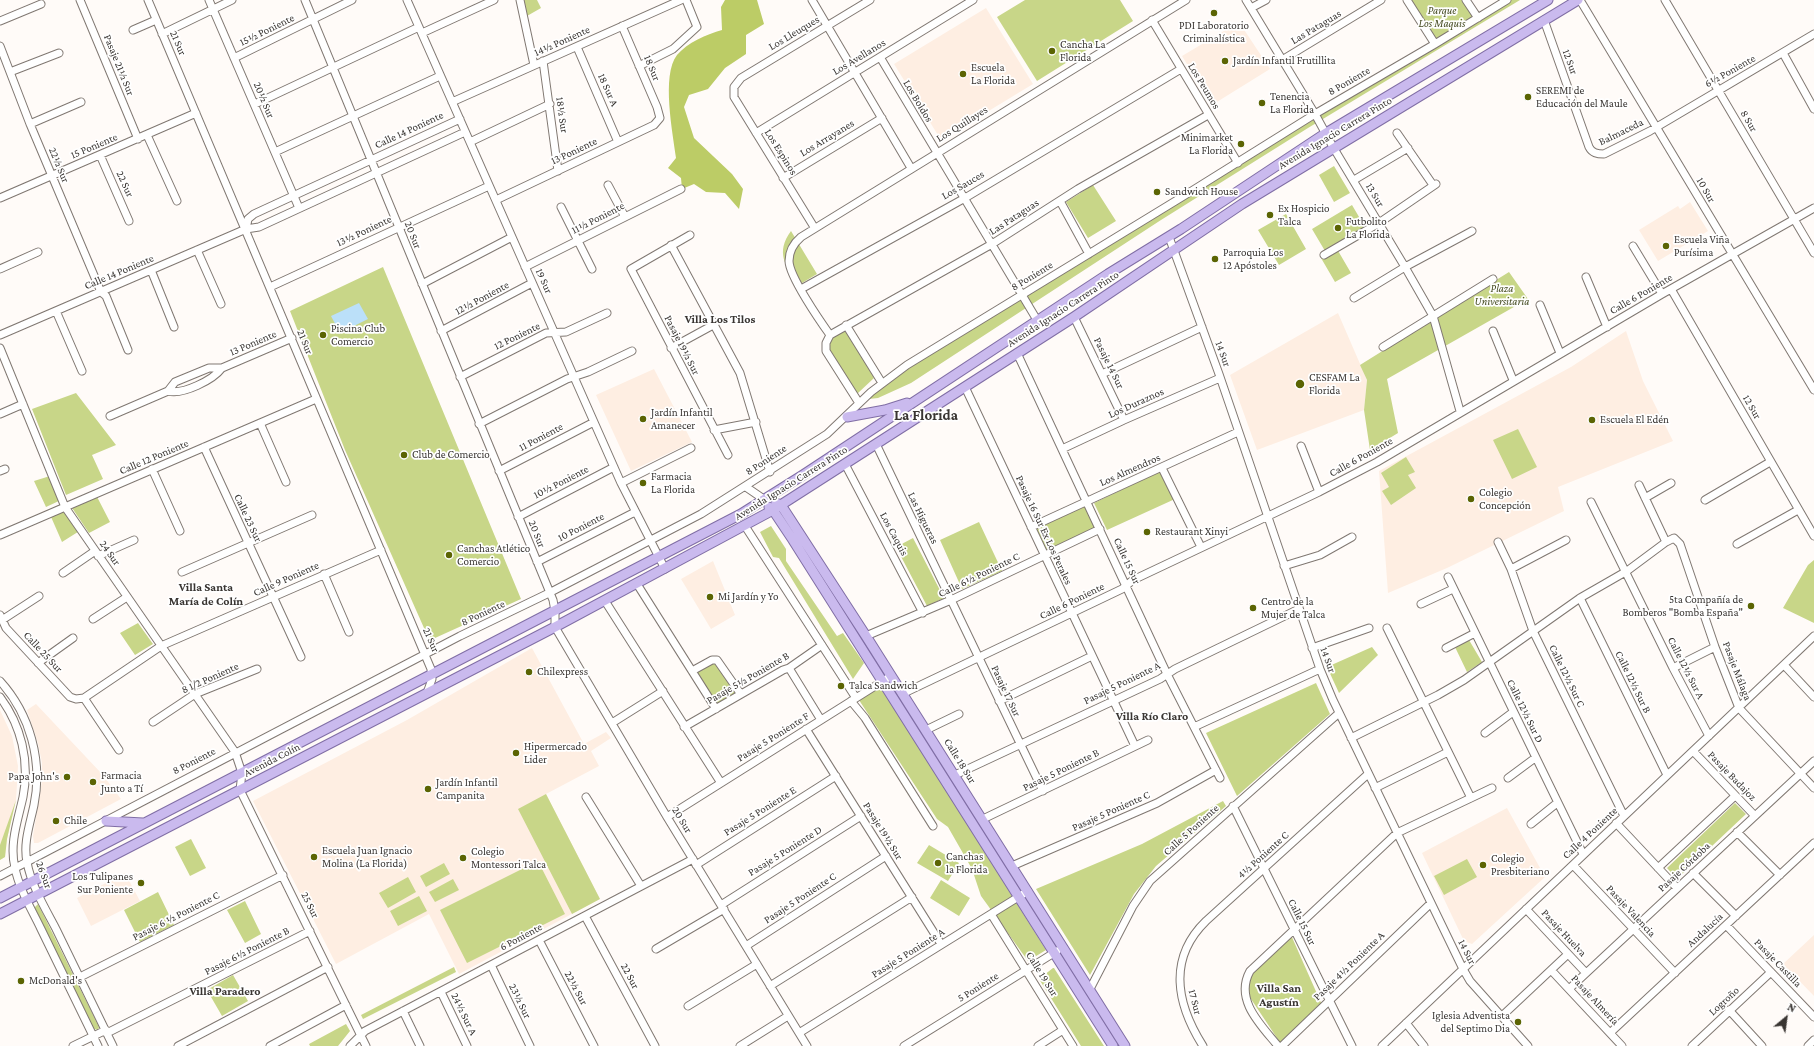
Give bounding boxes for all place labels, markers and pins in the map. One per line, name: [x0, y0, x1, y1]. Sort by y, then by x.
marker: PDI Laboratorio Criminalística: [1209, 8, 1219, 18]
place label: PDI Laboratorio Criminalística: [1179, 19, 1249, 45]
place label: Cancha La Florida: [1060, 38, 1106, 64]
marker: Cancha La Florida: [1047, 46, 1057, 56]
place label: Jardín Infantil Frutillita: [1233, 54, 1336, 68]
marker: Jardín Infantil Frutillita: [1220, 56, 1230, 66]
place label: Escuela La Florida: [971, 61, 1015, 87]
marker: Escuela La Florida: [958, 69, 968, 79]
place label: SEREMI de Educación del Maule: [1536, 84, 1627, 110]
place label: Tenencia La Florida: [1270, 90, 1314, 116]
marker: SEREMI de Educación del Maule: [1523, 92, 1533, 102]
marker: Tenencia La Florida: [1257, 98, 1267, 108]
place label: Minimarket La Florida: [1181, 131, 1233, 157]
marker: Minimarket La Florida: [1236, 139, 1246, 149]
place label: Sandwich House: [1165, 185, 1238, 199]
marker: Sandwich House: [1152, 187, 1162, 197]
place label: Ex Hospicio Talca: [1278, 202, 1330, 228]
marker: Ex Hospicio Talca: [1265, 210, 1275, 220]
place label: Futbolito La Florida: [1346, 215, 1390, 241]
marker: Futbolito La Florida: [1333, 223, 1343, 233]
place label: Escuela Viña Purísima: [1674, 233, 1730, 259]
marker: Escuela Viña Purísima: [1661, 241, 1671, 251]
place label: Parroquia Los 12 Apóstoles: [1223, 246, 1283, 272]
marker: Parroquia Los 12 Apóstoles: [1210, 254, 1220, 264]
place label: Piscina Club Comercio: [331, 322, 385, 348]
marker: Piscina Club Comercio: [318, 330, 328, 340]
place label: CESFAM La Florida: [1309, 371, 1360, 397]
marker: CESFAM La Florida: [1294, 378, 1306, 390]
place label: Jardín Infantil Amanecer: [651, 406, 713, 432]
place label: Escuela El Edén: [1600, 413, 1669, 427]
marker: Jardín Infantil Amanecer: [638, 414, 648, 424]
marker: Escuela El Edén: [1587, 415, 1597, 425]
place label: Club de Comercio: [412, 448, 490, 462]
marker: Club de Comercio: [399, 450, 409, 460]
place label: Farmacia La Florida: [651, 470, 695, 496]
marker: Farmacia La Florida: [638, 478, 648, 488]
place label: Colegio Concepción: [1479, 486, 1531, 512]
marker: Colegio Concepción: [1466, 494, 1476, 504]
place label: Restaurant Xinyi: [1155, 525, 1228, 539]
marker: Restaurant Xinyi: [1142, 527, 1152, 537]
place label: Canchas Atlético Comercio: [457, 542, 530, 568]
marker: Canchas Atlético Comercio: [444, 550, 454, 560]
place label: Mi Jardín y Yo: [718, 590, 778, 604]
marker: Mi Jardín y Yo: [705, 592, 715, 602]
place label: 5ta Compañía de Bomberos "Bomba España": [1622, 593, 1743, 619]
place label: Centro de la Mujer de Talca: [1261, 595, 1325, 621]
marker: 5ta Compañía de Bomberos "Bomba España": [1746, 601, 1756, 611]
marker: Centro de la Mujer de Talca: [1248, 603, 1258, 613]
place label: Chilexpress: [537, 665, 588, 679]
marker: Chilexpress: [524, 667, 534, 677]
place label: Talca Sandwich: [849, 679, 918, 693]
marker: Talca Sandwich: [836, 681, 846, 691]
place label: Hipermercado Lider: [524, 740, 587, 766]
marker: Hipermercado Lider: [511, 748, 521, 758]
place label: Farmacia Junto a Tí: [101, 769, 143, 795]
place label: Papa John's: [8, 770, 59, 784]
marker: Papa John's: [62, 772, 72, 782]
place label: Jardín Infantil Campanita: [436, 776, 498, 802]
marker: Farmacia Junto a Tí: [88, 777, 98, 787]
marker: Jardín Infantil Campanita: [423, 784, 433, 794]
place label: Chile: [64, 814, 87, 828]
marker: Chile: [51, 816, 61, 826]
place label: Escuela Juan Ignacio Molina (La Florida): [322, 844, 412, 870]
place label: Colegio Montessori Talca: [471, 845, 546, 871]
place label: Canchas la Florida: [946, 850, 987, 876]
marker: Escuela Juan Ignacio Molina (La Florida): [309, 852, 319, 862]
place label: Colegio Presbiteriano: [1491, 852, 1549, 878]
marker: Colegio Montessori Talca: [458, 853, 468, 863]
marker: Canchas la Florida: [933, 858, 943, 868]
marker: Colegio Presbiteriano: [1478, 860, 1488, 870]
place label: Los Tulipanes Sur Poniente: [72, 870, 133, 896]
marker: Los Tulipanes Sur Poniente: [136, 878, 146, 888]
place label: McDonald's: [29, 974, 82, 988]
marker: McDonald's: [16, 976, 26, 986]
place label: Iglesia Adventista del Septimo Dia: [1432, 1009, 1510, 1035]
marker: Iglesia Adventista del Septimo Dia: [1513, 1017, 1523, 1027]

